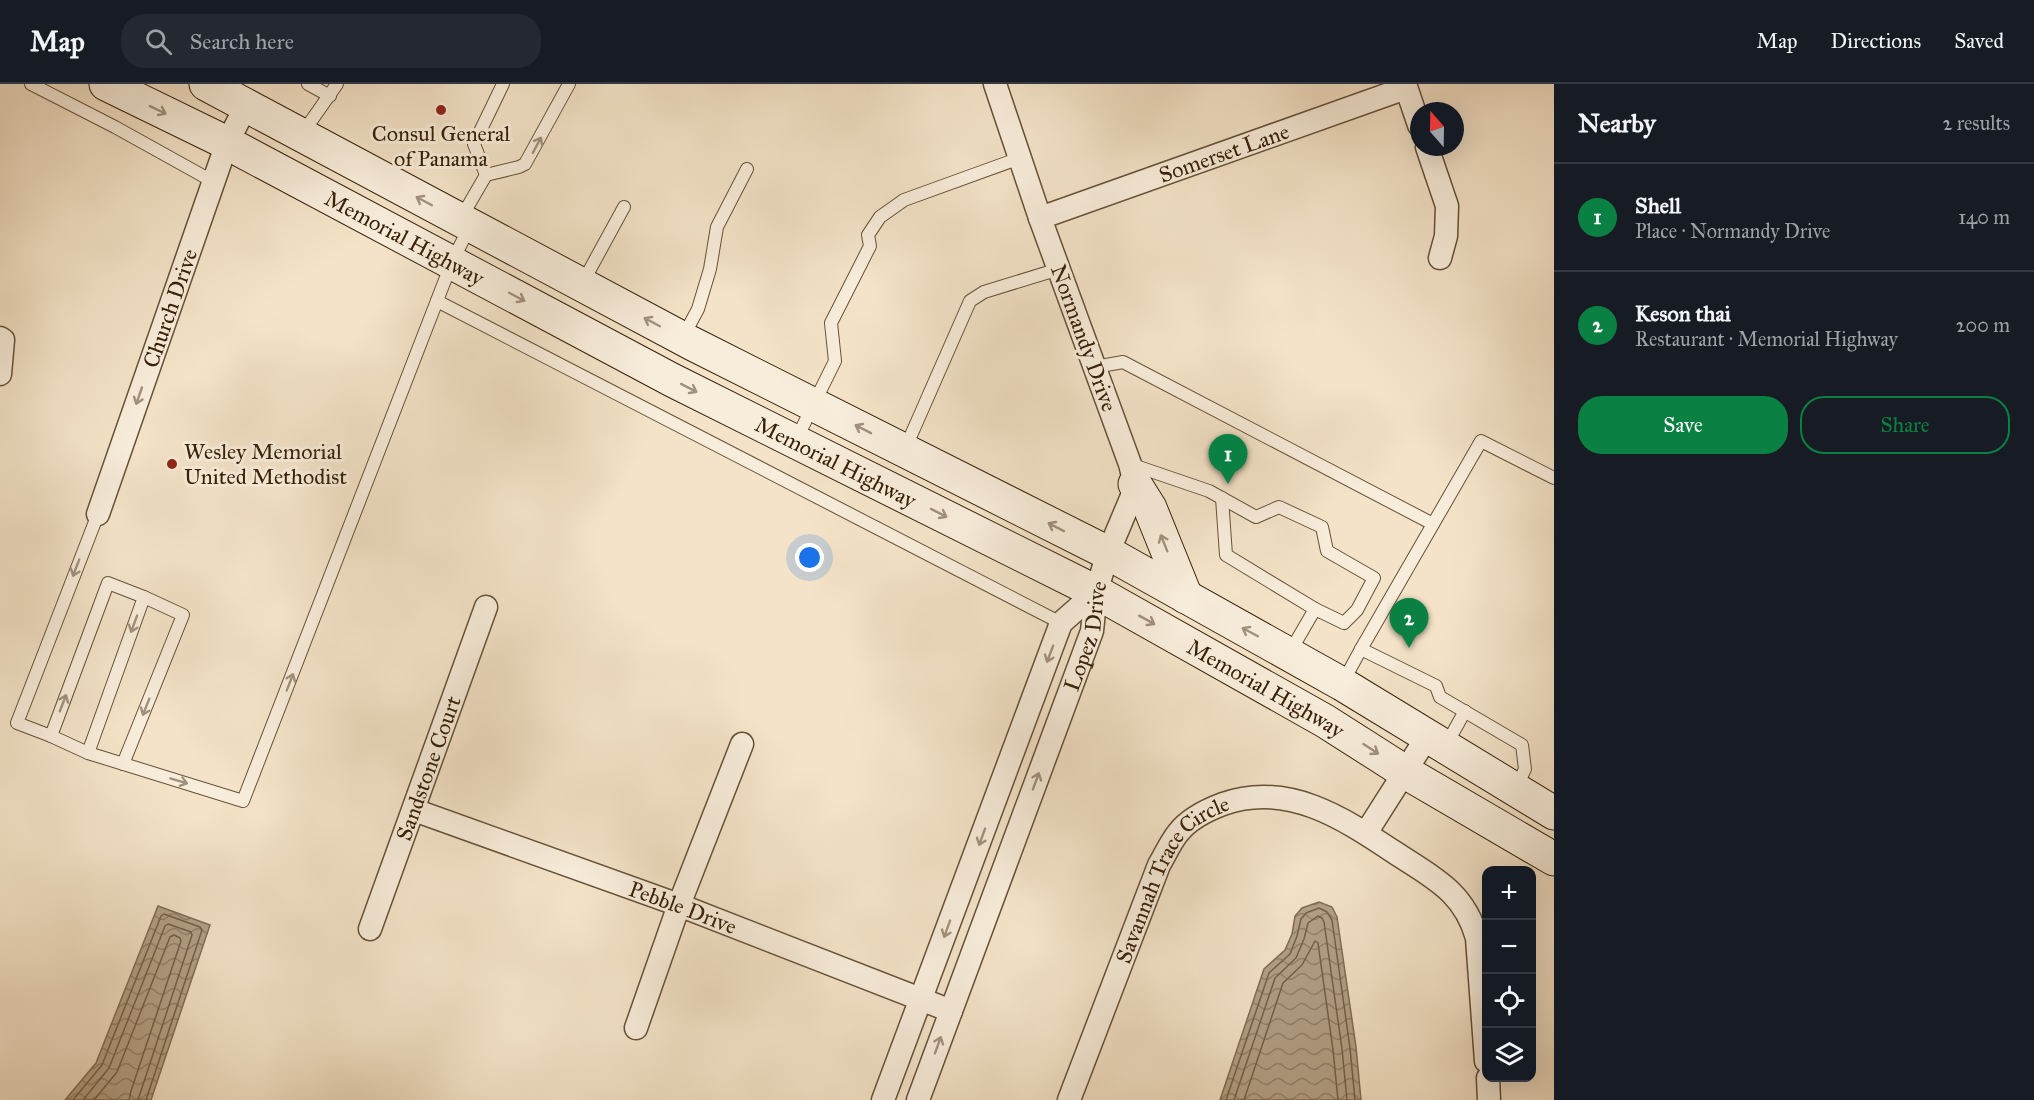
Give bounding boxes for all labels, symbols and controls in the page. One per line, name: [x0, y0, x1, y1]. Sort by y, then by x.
search box: [121, 14, 541, 68]
text: Map: [30, 24, 85, 59]
icon: search: [142, 25, 175, 58]
text: Search here: [190, 28, 294, 55]
text: Map: [1757, 28, 1798, 54]
text: Directions: [1831, 28, 1921, 54]
text: Saved: [1954, 28, 2004, 54]
north arrow: [1410, 102, 1464, 156]
marker: Consul General of Panama: [434, 103, 448, 117]
one-way arrow: [149, 104, 167, 116]
text: Nearby: [1578, 107, 1656, 139]
text: 2 results: [1942, 111, 2010, 135]
street label: Somerset Lane: [1155, 117, 1292, 188]
place label: Consul General of Panama: [372, 120, 510, 172]
one-way arrow: [531, 137, 543, 154]
street label: Memorial Highway: [320, 184, 490, 291]
text: Shell: [1635, 192, 1681, 219]
one-way arrow: [415, 194, 433, 206]
text: 1: [1594, 205, 1601, 229]
text: 140 m: [1958, 205, 2010, 229]
text: Place · Normandy Drive: [1635, 219, 1830, 243]
street label: Church Drive: [136, 245, 203, 371]
street label: Normandy Drive: [1045, 261, 1123, 415]
one-way arrow: [508, 291, 525, 303]
text: Keson thai: [1635, 300, 1731, 327]
text: 2: [1593, 313, 1602, 337]
text: 200 m: [1956, 313, 2010, 337]
one-way arrow: [644, 316, 661, 328]
text: Restaurant · Memorial Highway: [1635, 327, 1898, 351]
one-way arrow: [680, 383, 698, 395]
one-way arrow: [132, 386, 143, 405]
button: Save: [1578, 396, 1788, 454]
button: Share: [1800, 396, 2010, 454]
street label: Memorial Highway: [751, 410, 921, 514]
one-way arrow: [854, 423, 872, 435]
pin: 1: [1208, 434, 1248, 484]
place label: Wesley Memorial United Methodist: [184, 438, 347, 490]
marker: Wesley Memorial United Methodist: [165, 457, 179, 471]
one-way arrow: [930, 507, 947, 519]
one-way arrow: [1047, 520, 1065, 532]
one-way arrow: [1158, 534, 1169, 553]
your location: [795, 543, 824, 572]
one-way arrow: [70, 559, 81, 577]
street label: Lopez Drive: [1057, 577, 1112, 695]
pin: 2: [1390, 598, 1428, 648]
one-way arrow: [128, 614, 139, 633]
one-way arrow: [1138, 614, 1155, 626]
one-way arrow: [1242, 626, 1260, 637]
street label: Memorial Highway: [1182, 633, 1350, 744]
one-way arrow: [1044, 644, 1055, 663]
one-way arrow: [285, 673, 296, 692]
street label: Sandstone Court: [390, 692, 466, 844]
one-way arrow: [59, 694, 70, 713]
one-way arrow: [140, 697, 151, 716]
one-way arrow: [1362, 743, 1378, 755]
one-way arrow: [1032, 772, 1043, 791]
one-way arrow: [169, 776, 188, 787]
street label: Savannah Trace Circle: [1109, 790, 1232, 967]
one-way arrow: [975, 827, 986, 845]
map controls: [1482, 866, 1536, 1082]
button: +: [1482, 866, 1536, 920]
street label: Pebble Drive: [625, 875, 741, 940]
one-way arrow: [940, 920, 951, 938]
button: −: [1482, 920, 1536, 974]
button: locate: [1482, 974, 1536, 1028]
button: layers: [1482, 1028, 1536, 1082]
one-way arrow: [933, 1036, 944, 1055]

